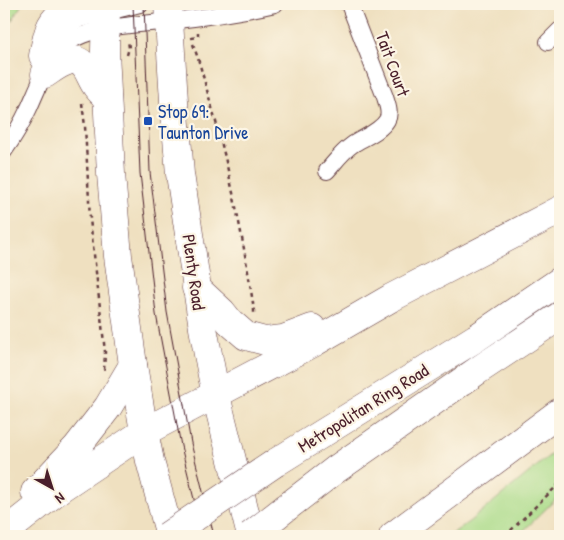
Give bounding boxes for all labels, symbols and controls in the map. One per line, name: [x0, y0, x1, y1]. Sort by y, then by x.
street label: Tait Court: [370, 28, 417, 101]
place label: Stop 69: Taunton Drive: [158, 99, 248, 145]
marker: Stop 69: Taunton Drive: [142, 115, 154, 127]
street label: Plenty Road: [176, 233, 212, 311]
street label: Metropolitan Ring Road: [293, 358, 433, 458]
north arrow: [28, 462, 78, 512]
text: N: [51, 489, 69, 509]

